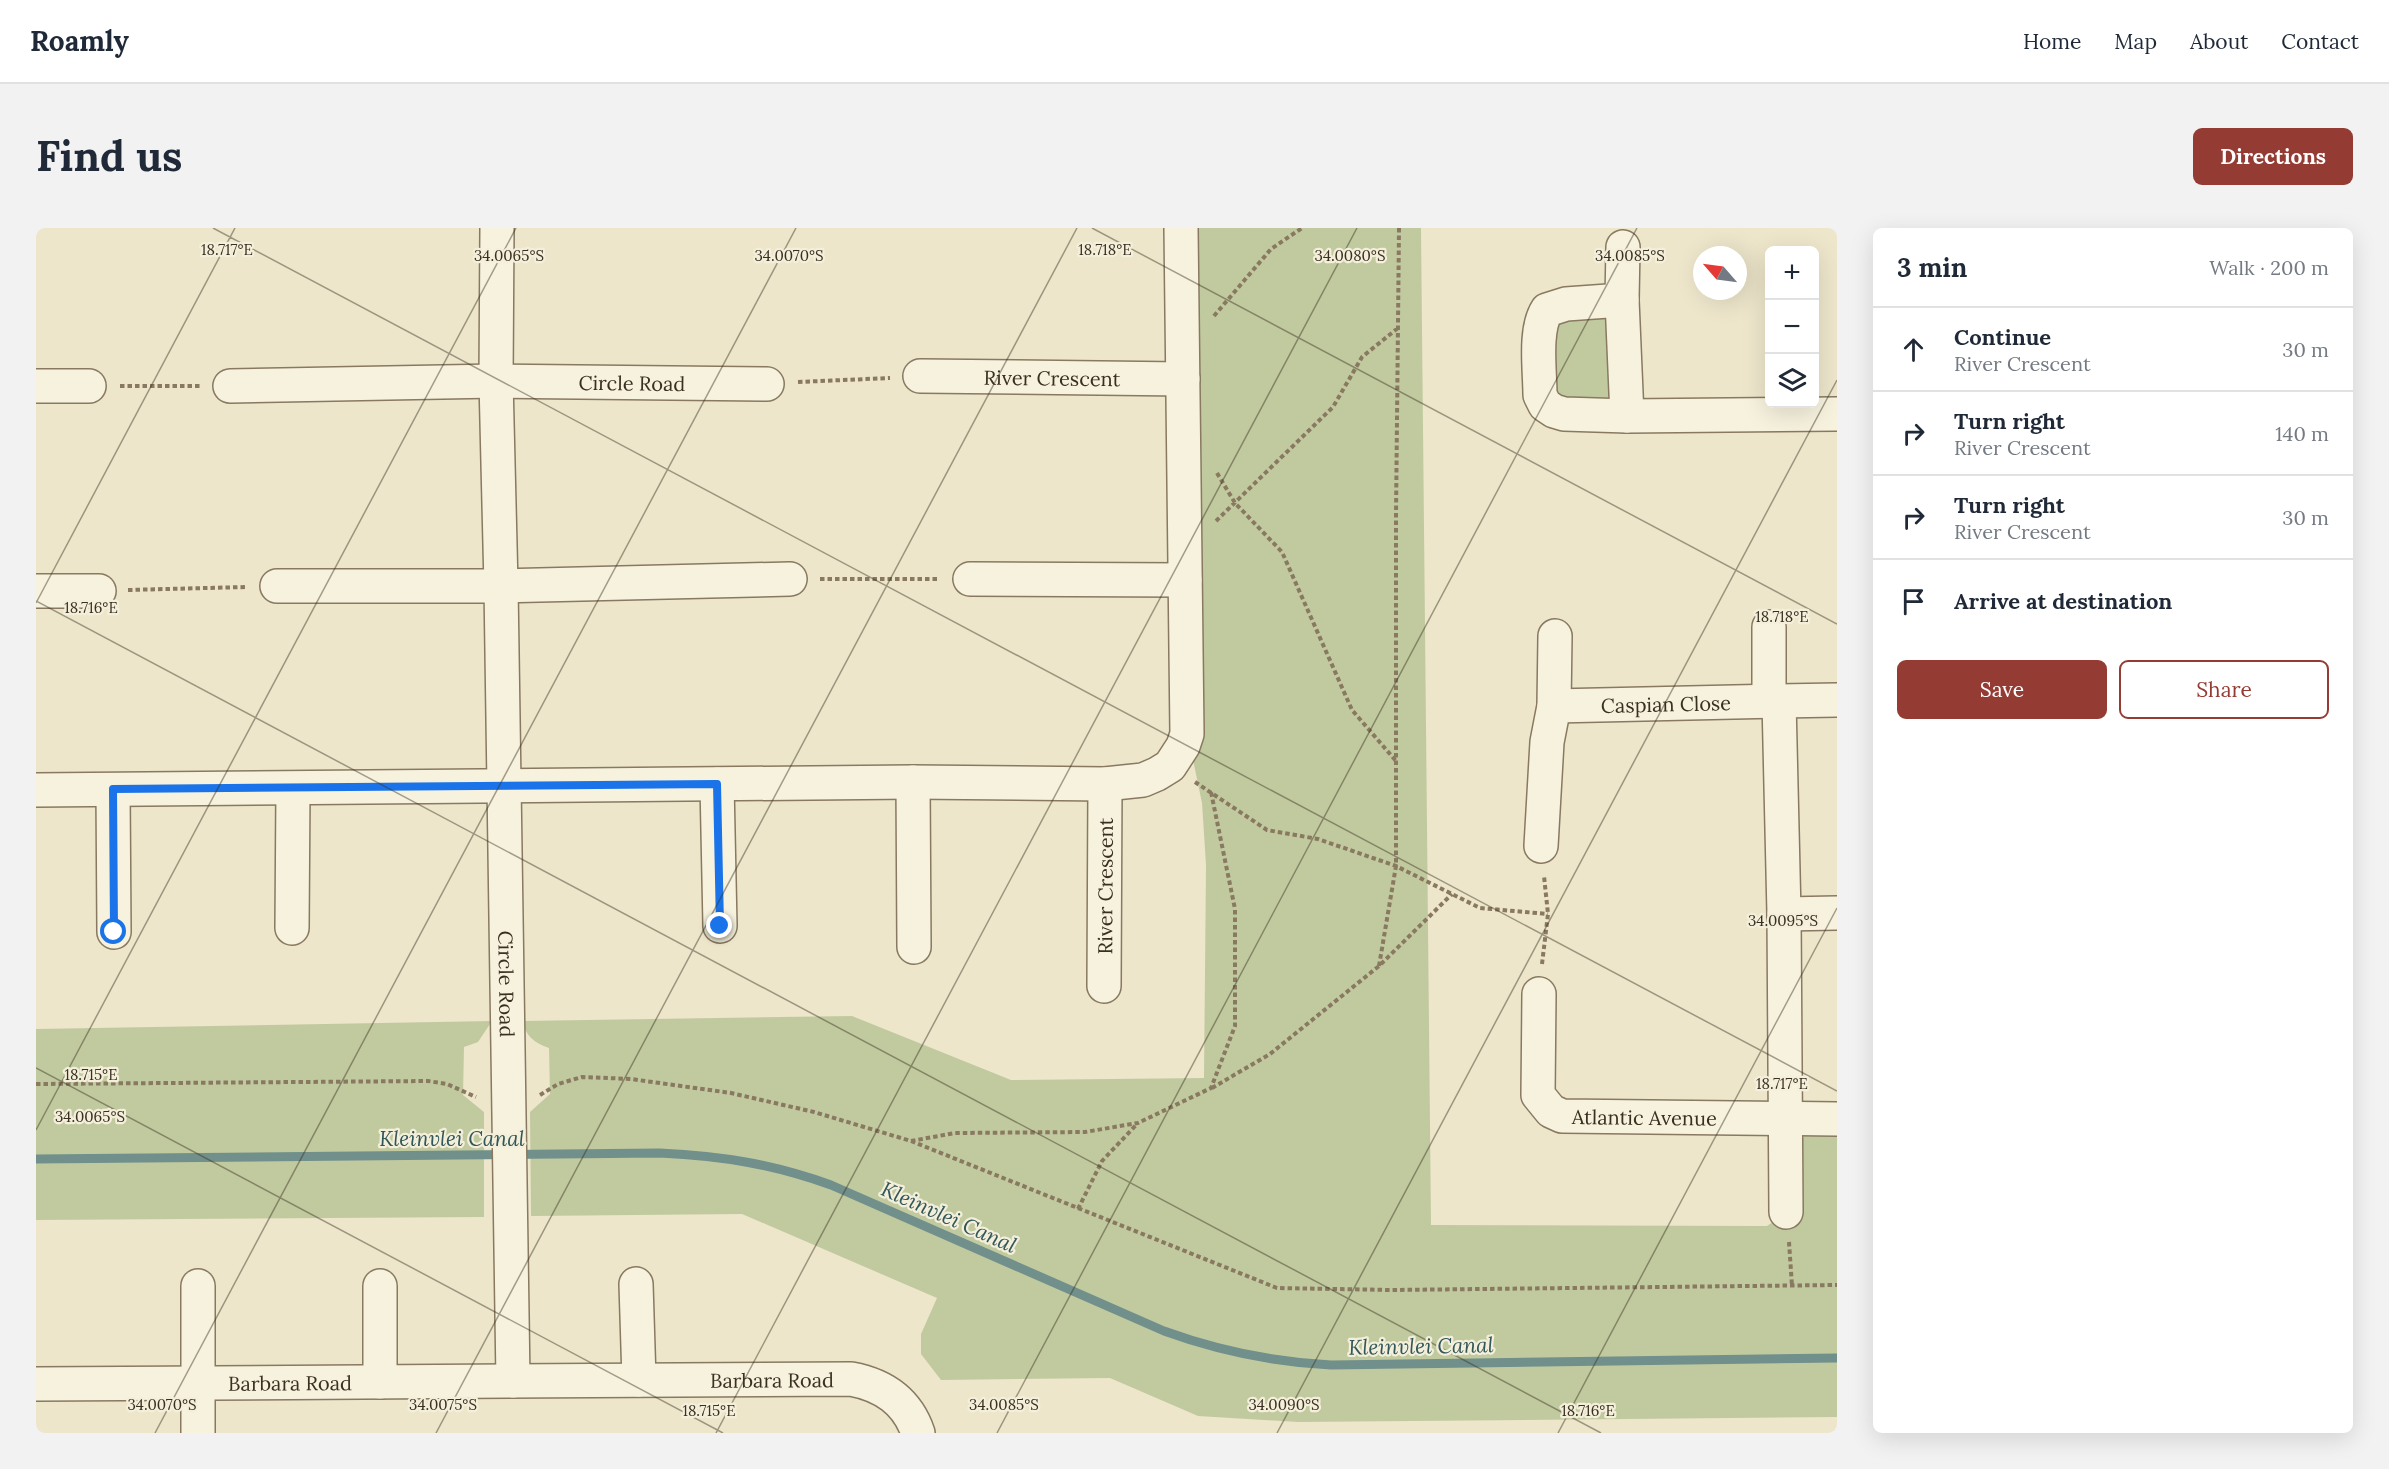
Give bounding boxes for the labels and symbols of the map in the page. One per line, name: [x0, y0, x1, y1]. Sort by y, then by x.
text: 18.717°E: [201, 240, 253, 259]
text: 18.718°E: [1078, 240, 1132, 259]
text: 34.0065°S: [474, 246, 544, 265]
text: 34.0070°S: [754, 246, 824, 265]
text: 34.0080°S: [1315, 246, 1385, 265]
text: 34.0085°S: [1595, 246, 1665, 265]
north arrow: [1693, 246, 1747, 300]
street label: River Crescent: [984, 364, 1121, 391]
street label: Circle Road: [578, 369, 685, 396]
text: 18.716°E: [64, 598, 118, 617]
text: 18.718°E: [1755, 607, 1809, 626]
street label: Caspian Close: [1601, 690, 1731, 717]
street label: River Crescent: [1092, 817, 1117, 954]
text: 34.0095°S: [1748, 911, 1818, 930]
route end: [706, 912, 732, 938]
route start: [100, 918, 126, 944]
street label: Circle Road: [494, 930, 520, 1037]
text: 18.715°E: [64, 1065, 118, 1084]
text: 18.717°E: [1756, 1074, 1808, 1093]
street label: Atlantic Avenue: [1571, 1104, 1717, 1130]
text: 34.0065°S: [55, 1107, 125, 1126]
water label: Kleinvlei Canal: [379, 1125, 525, 1152]
water label: Kleinvlei Canal: [877, 1175, 1021, 1259]
water label: Kleinvlei Canal: [1348, 1331, 1494, 1361]
street label: Barbara Road: [710, 1367, 834, 1392]
street label: Barbara Road: [228, 1370, 352, 1395]
text: 34.0070°S: [127, 1395, 197, 1414]
text: 34.0075°S: [409, 1395, 477, 1414]
text: 34.0085°S: [969, 1395, 1039, 1414]
text: 34.0090°S: [1248, 1395, 1320, 1414]
text: 18.715°E: [682, 1401, 736, 1420]
text: 18.716°E: [1561, 1401, 1615, 1420]

